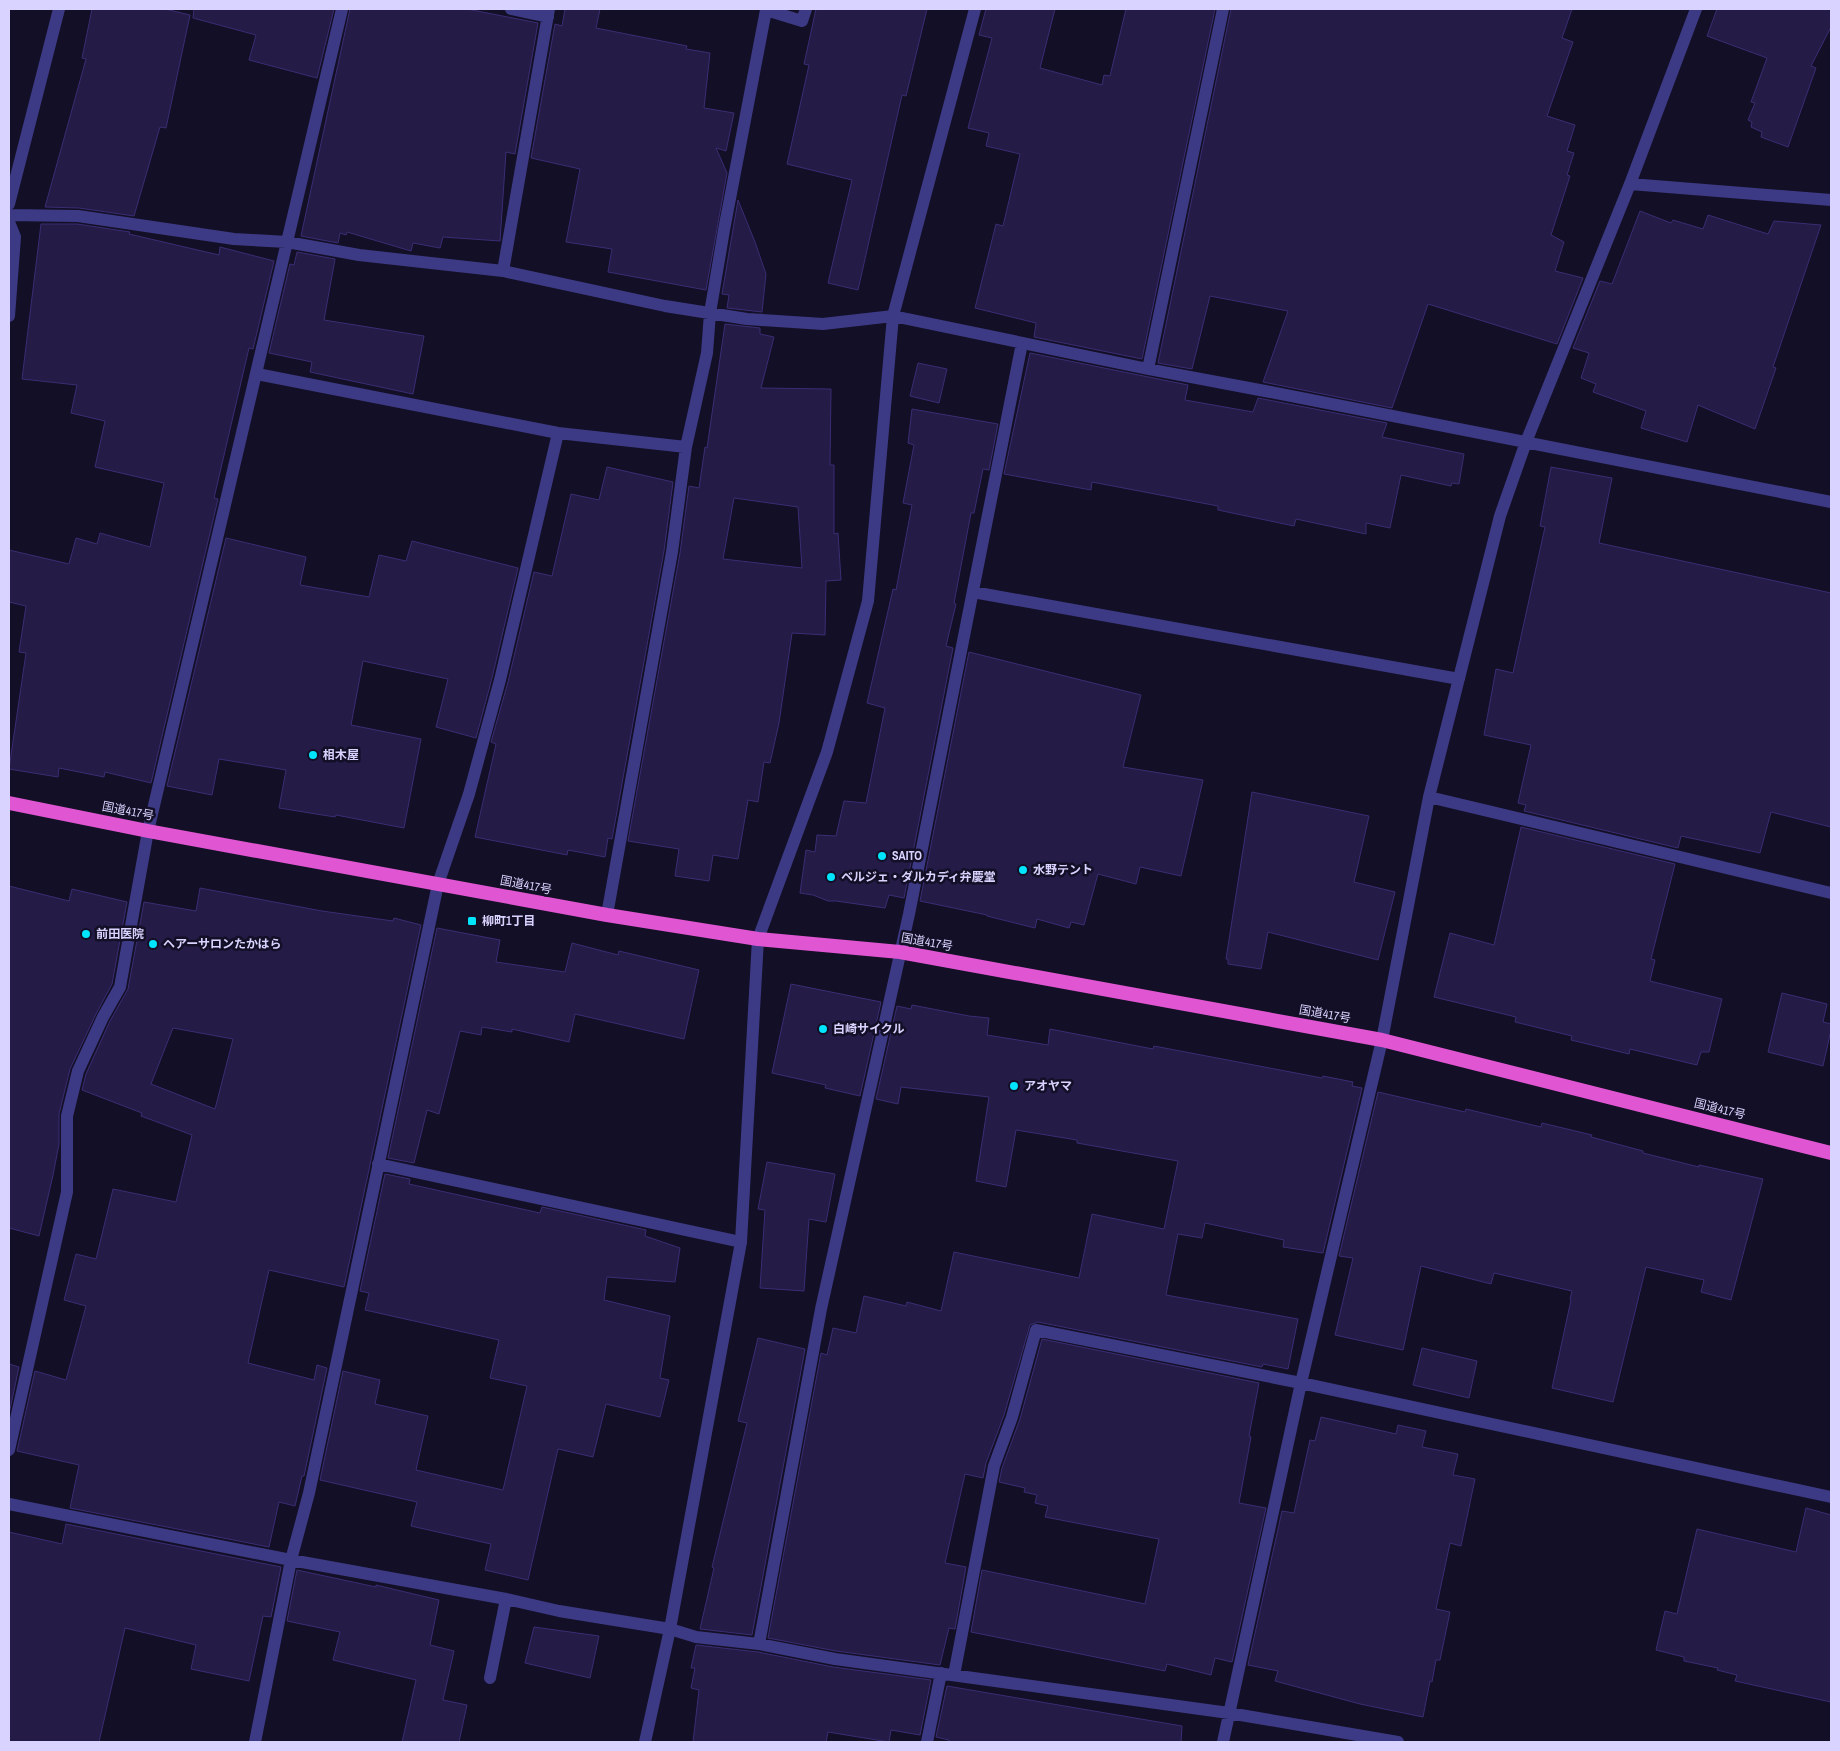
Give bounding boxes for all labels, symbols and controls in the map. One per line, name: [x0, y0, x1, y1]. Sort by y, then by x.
place label: 相木屋: [323, 747, 359, 763]
marker: 相木屋: [307, 749, 319, 761]
street label: 国道417号: [101, 798, 155, 824]
place label: SAITO: [892, 848, 922, 864]
marker: SAITO: [876, 850, 888, 862]
place label: 水野テント: [1033, 862, 1093, 878]
marker: 水野テント: [1017, 864, 1029, 876]
place label: ベルジェ・ダルカディ弁慶堂: [841, 869, 996, 885]
marker: ベルジェ・ダルカディ弁慶堂: [825, 871, 837, 883]
street label: 国道417号: [499, 872, 553, 898]
place label: 柳町1丁目: [482, 913, 535, 929]
marker: 柳町1丁目: [466, 915, 478, 927]
place label: 前田医院: [96, 926, 144, 942]
marker: 前田医院: [80, 928, 92, 940]
street label: 国道417号: [900, 930, 954, 954]
place label: ヘアーサロンたかはら: [163, 936, 282, 952]
marker: ヘアーサロンたかはら: [147, 938, 159, 950]
street label: 国道417号: [1298, 1002, 1352, 1026]
place label: 白崎サイクル: [833, 1021, 904, 1037]
marker: 白崎サイクル: [817, 1023, 829, 1035]
place label: アオヤマ: [1024, 1078, 1072, 1094]
marker: アオヤマ: [1008, 1080, 1020, 1092]
street label: 国道417号: [1693, 1095, 1747, 1123]

